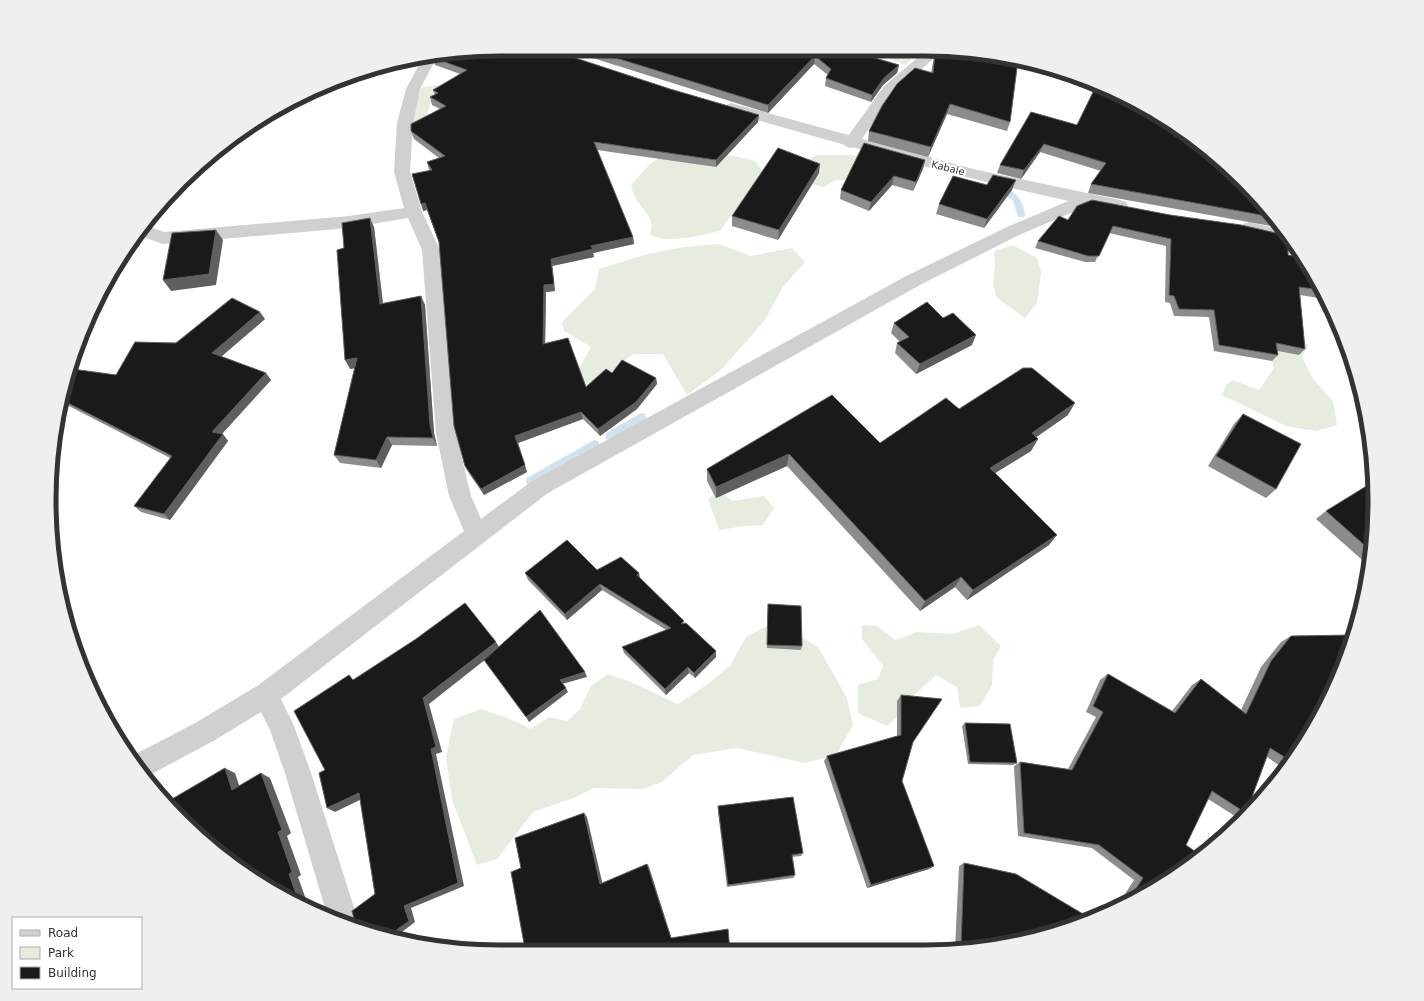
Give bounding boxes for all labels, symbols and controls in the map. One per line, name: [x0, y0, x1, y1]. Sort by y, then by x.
street label: Kabale: [930, 159, 966, 177]
legend: [12, 917, 142, 989]
text: Road: [48, 926, 78, 940]
text: Park: [48, 946, 74, 960]
text: Building: [48, 966, 97, 980]

